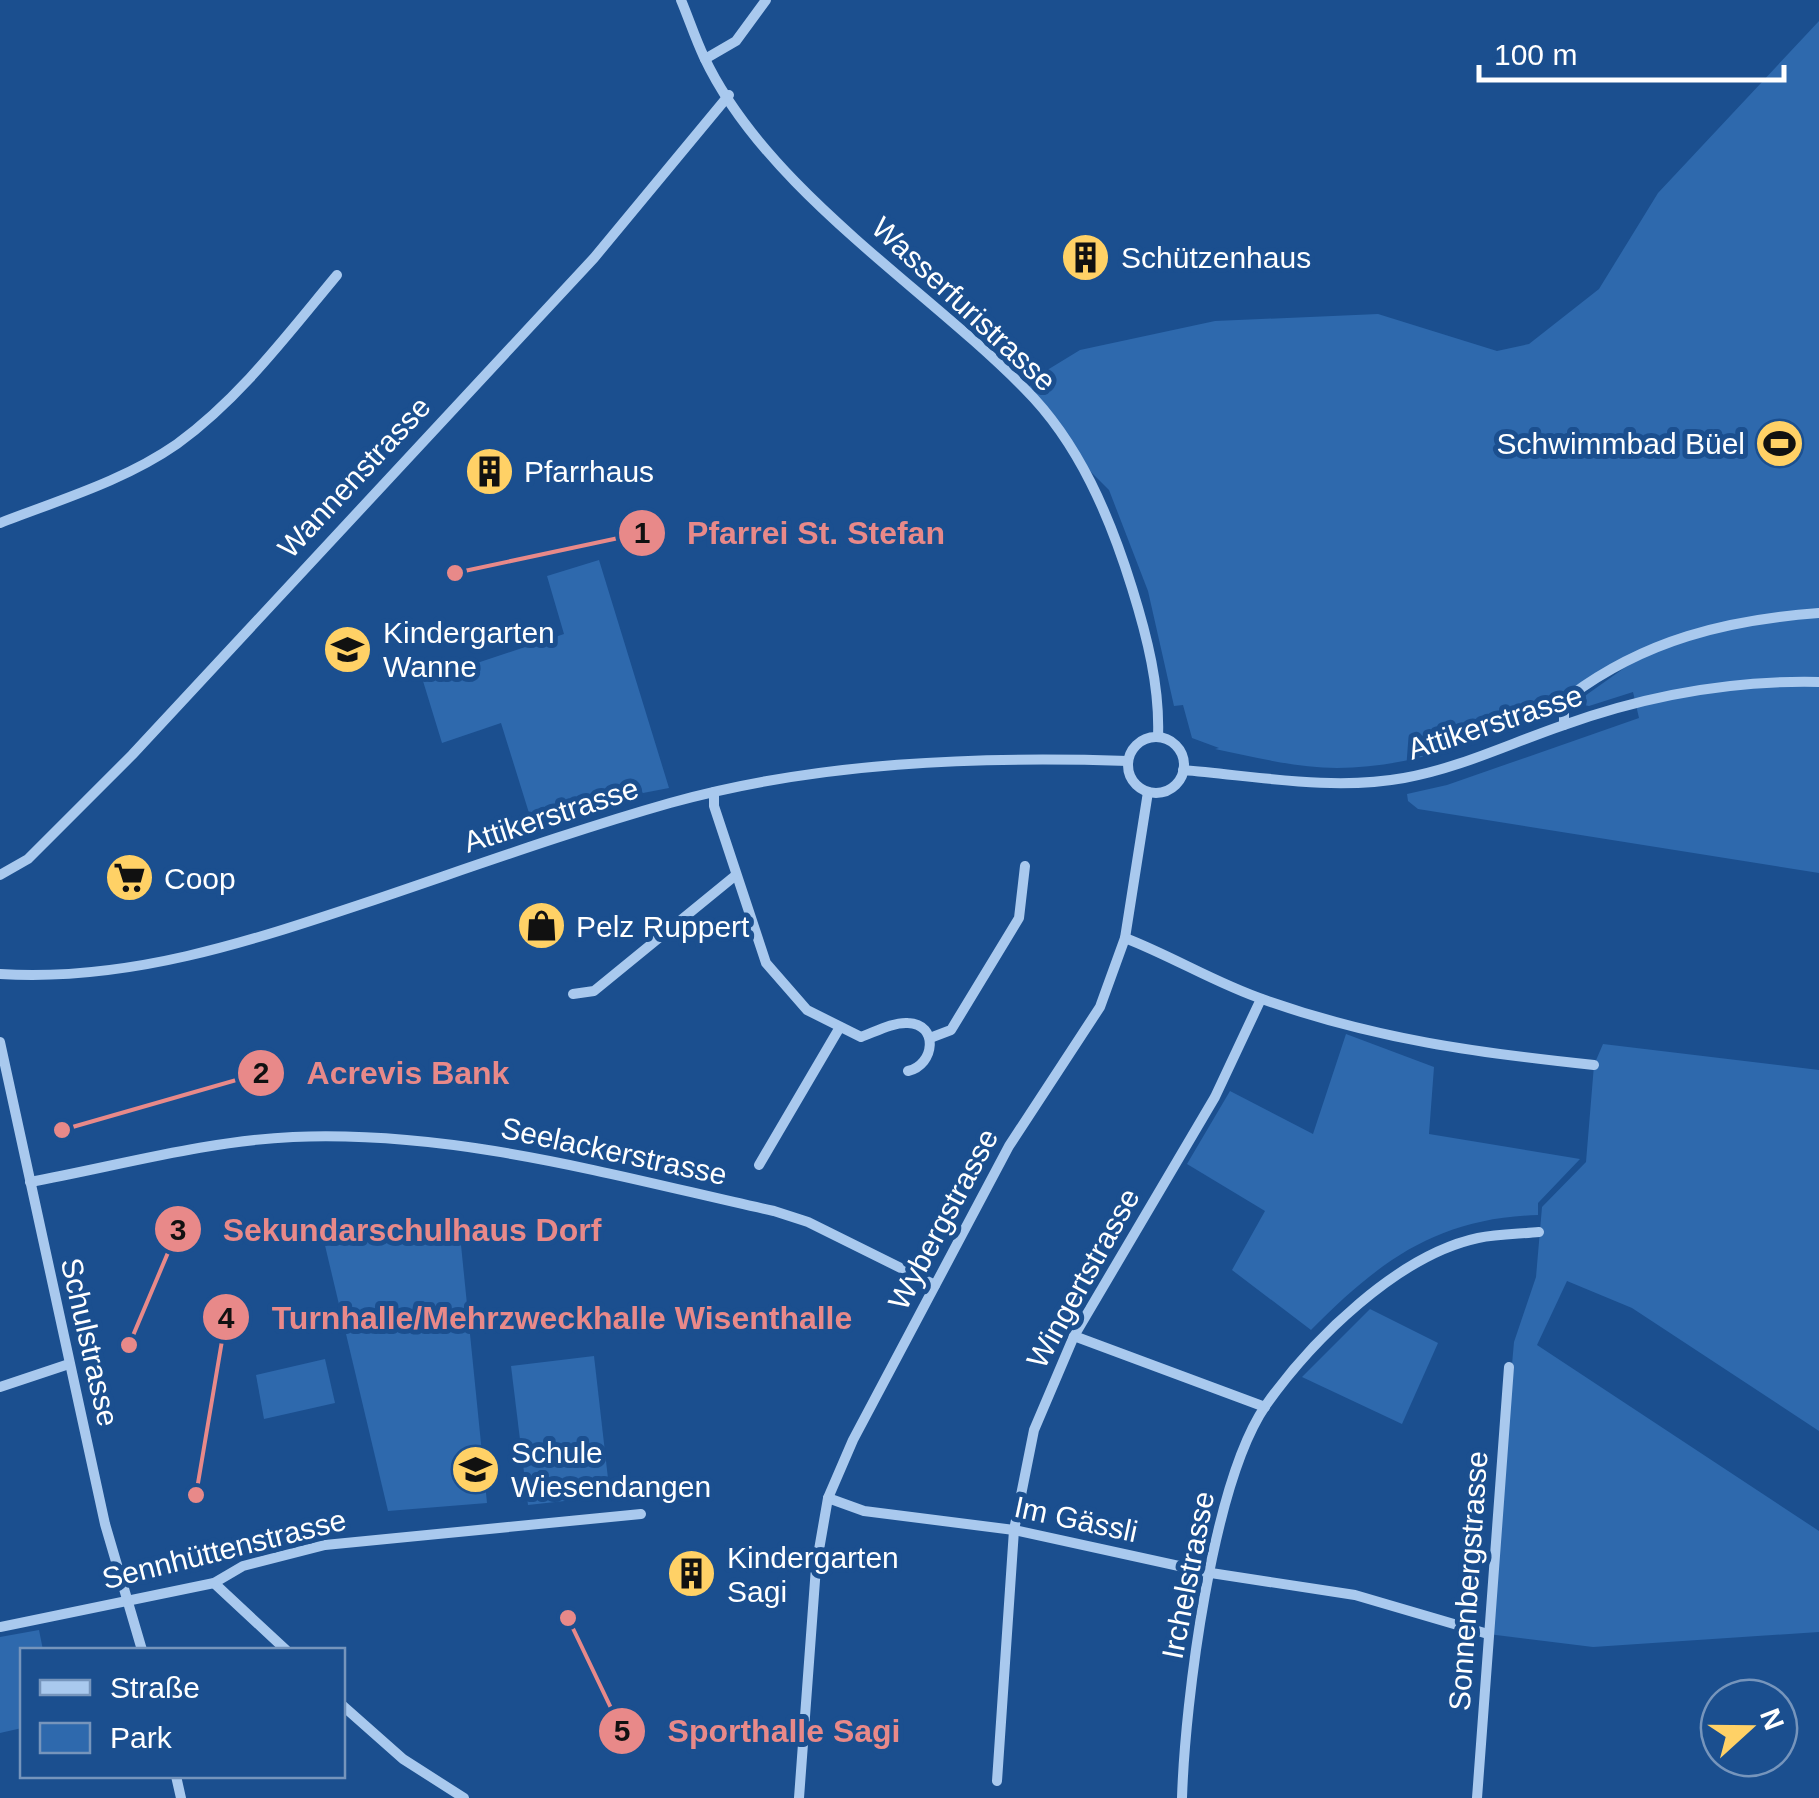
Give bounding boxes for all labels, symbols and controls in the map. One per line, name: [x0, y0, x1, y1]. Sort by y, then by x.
scale bar: [1479, 20, 1784, 82]
text: 100 m: [1494, 38, 1577, 71]
street label: Wasserfuristrasse: [865, 210, 1063, 398]
building icon: Schützenhaus: [1060, 231, 1112, 283]
place label: Schützenhaus: [1121, 241, 1311, 274]
street label: Wannenstrasse: [271, 390, 437, 564]
sports icon: Schwimmbad Büel: [1754, 417, 1806, 469]
place label: Schwimmbad Büel: [1497, 427, 1745, 460]
building icon: Pfarrhaus: [463, 445, 515, 497]
place label: Pfarrhaus: [524, 455, 654, 488]
callout: Pfarrei St. Stefan: [617, 502, 965, 564]
text: Pfarrei St. Stefan: [687, 515, 945, 551]
text: 1: [634, 516, 650, 549]
place label: Kindergarten Wanne: [383, 616, 555, 683]
school or university icon: Kindergarten Wanne: [322, 623, 374, 675]
street label: Attikerstrasse: [1403, 678, 1587, 766]
street label: Attikerstrasse: [459, 771, 643, 859]
supermarket icon: Coop: [103, 852, 155, 904]
place label: Coop: [164, 862, 236, 895]
shop icon: Pelz Ruppert: [515, 900, 567, 952]
place label: Pelz Ruppert: [576, 910, 750, 943]
callout: Acrevis Bank: [236, 1042, 529, 1104]
text: Acrevis Bank: [307, 1055, 510, 1091]
text: 2: [253, 1056, 269, 1089]
street label: Seelackerstrasse: [498, 1111, 730, 1191]
street label: Wybergstrasse: [882, 1123, 1004, 1315]
street label: Wingertstrasse: [1020, 1183, 1146, 1373]
callout: Sekundarschulhaus Dorf: [153, 1198, 622, 1260]
text: Sekundarschulhaus Dorf: [223, 1212, 602, 1248]
text: 3: [170, 1213, 186, 1246]
street label: Schulstrasse: [55, 1255, 125, 1429]
callout: Turnhalle/Mehrzweckhalle Wisenthalle: [201, 1286, 872, 1348]
text: Turnhalle/Mehrzweckhalle Wisenthalle: [272, 1300, 852, 1336]
text: 4: [218, 1301, 235, 1334]
place label: Schule Wiesendangen: [511, 1436, 711, 1503]
school or university icon: Schule Wiesendangen: [450, 1443, 502, 1495]
street label: Sonnenbergstrasse: [1442, 1450, 1494, 1712]
street label: Irchelstrasse: [1156, 1488, 1220, 1662]
street label: Im Gässli: [1011, 1490, 1141, 1548]
street label: Sennhüttenstrasse: [99, 1503, 349, 1595]
place label: Kindergarten Sagi: [727, 1541, 899, 1608]
building icon: Kindergarten Sagi: [666, 1548, 718, 1600]
legend: [20, 1648, 345, 1778]
text: Straße: [110, 1671, 200, 1704]
north arrow: [1699, 1678, 1799, 1778]
callout: Sporthalle Sagi: [597, 1700, 920, 1762]
text: N: [1754, 1704, 1790, 1734]
text: Sporthalle Sagi: [668, 1713, 900, 1749]
text: 5: [614, 1714, 630, 1747]
text: Park: [110, 1721, 173, 1754]

